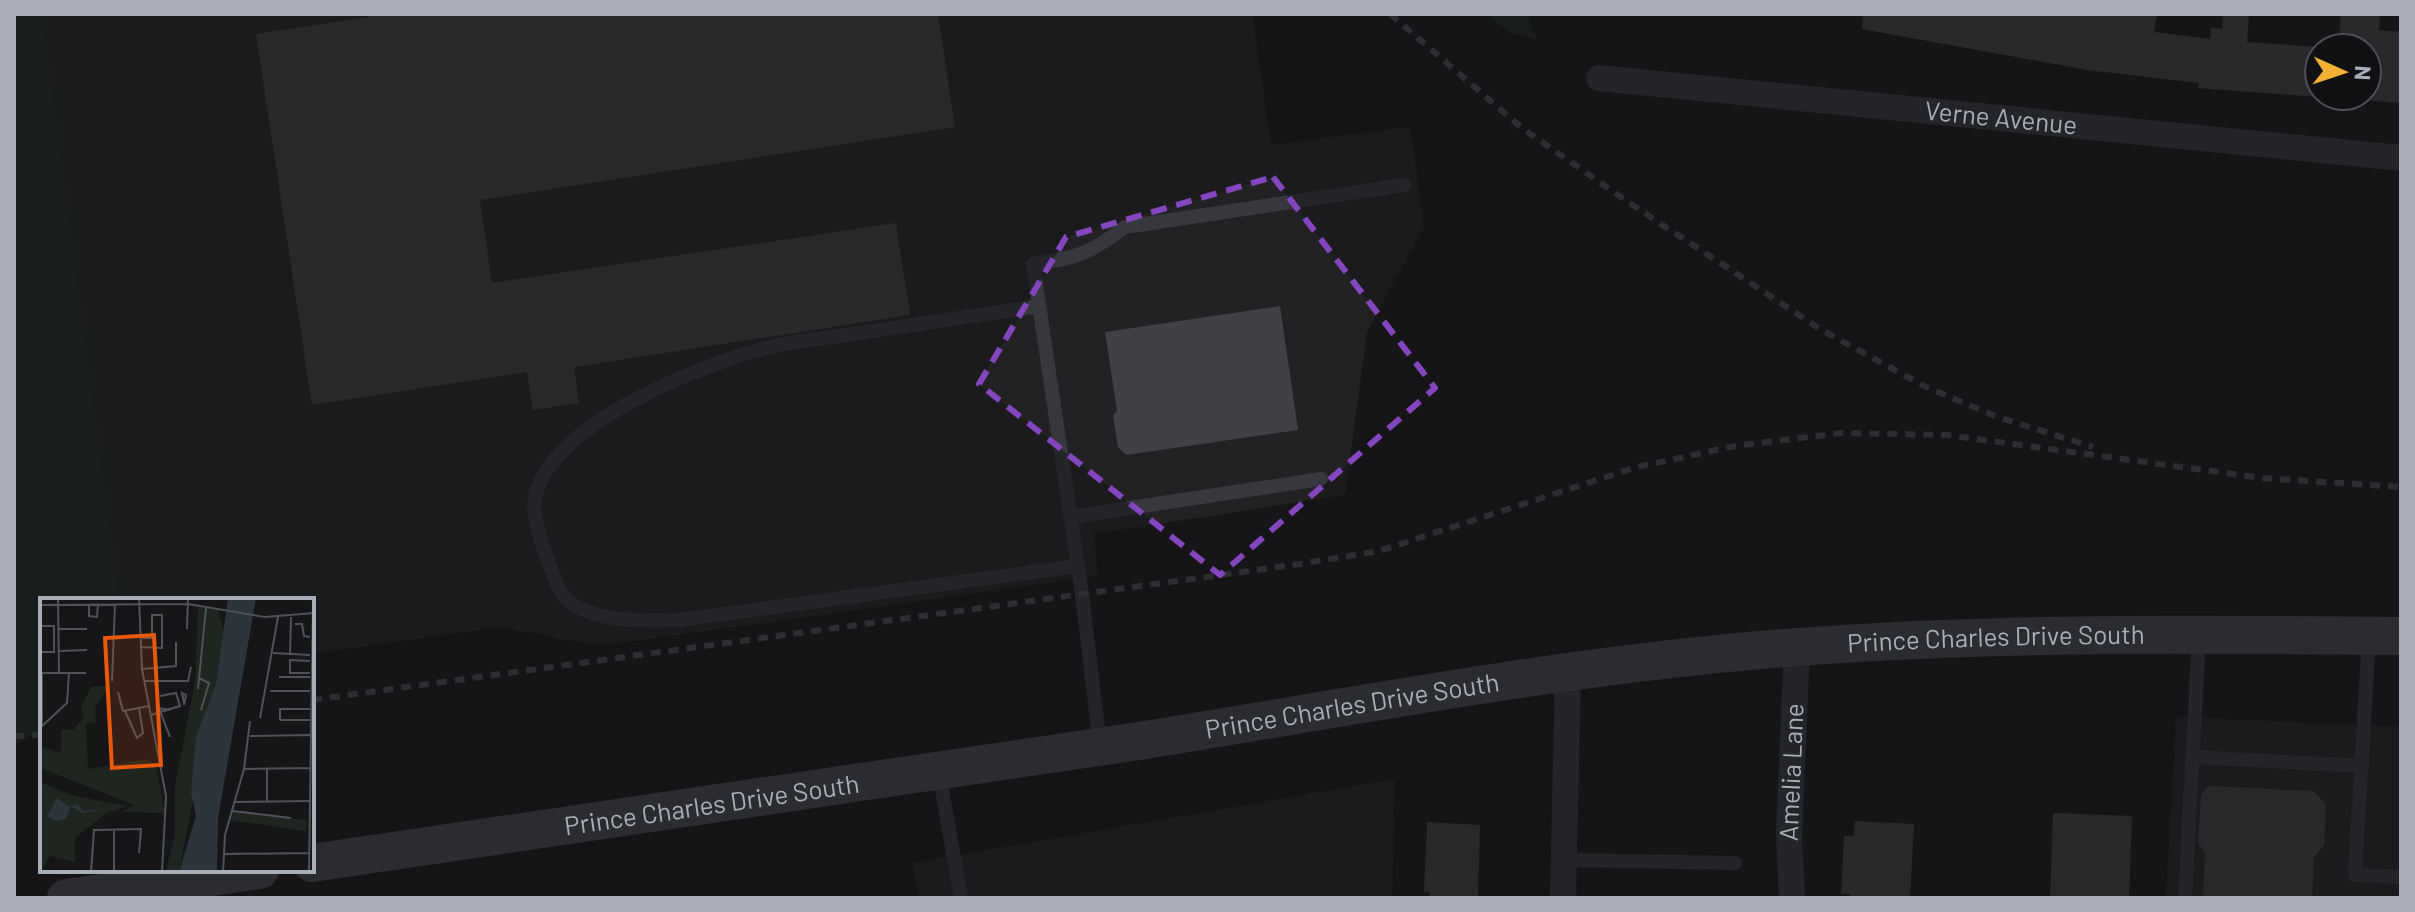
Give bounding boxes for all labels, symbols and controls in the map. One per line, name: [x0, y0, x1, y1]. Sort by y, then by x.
north arrow: [2303, 32, 2383, 112]
text: N: [2351, 65, 2377, 81]
street label: Verne Avenue: [1924, 94, 2079, 140]
inset map: [40, 598, 314, 872]
street label: Prince Charles Drive South: [1846, 618, 2145, 658]
street label: Prince Charles Drive South: [1202, 665, 1501, 744]
street label: Amelia Lane: [1772, 703, 1809, 842]
street label: Prince Charles Drive South: [562, 767, 861, 840]

